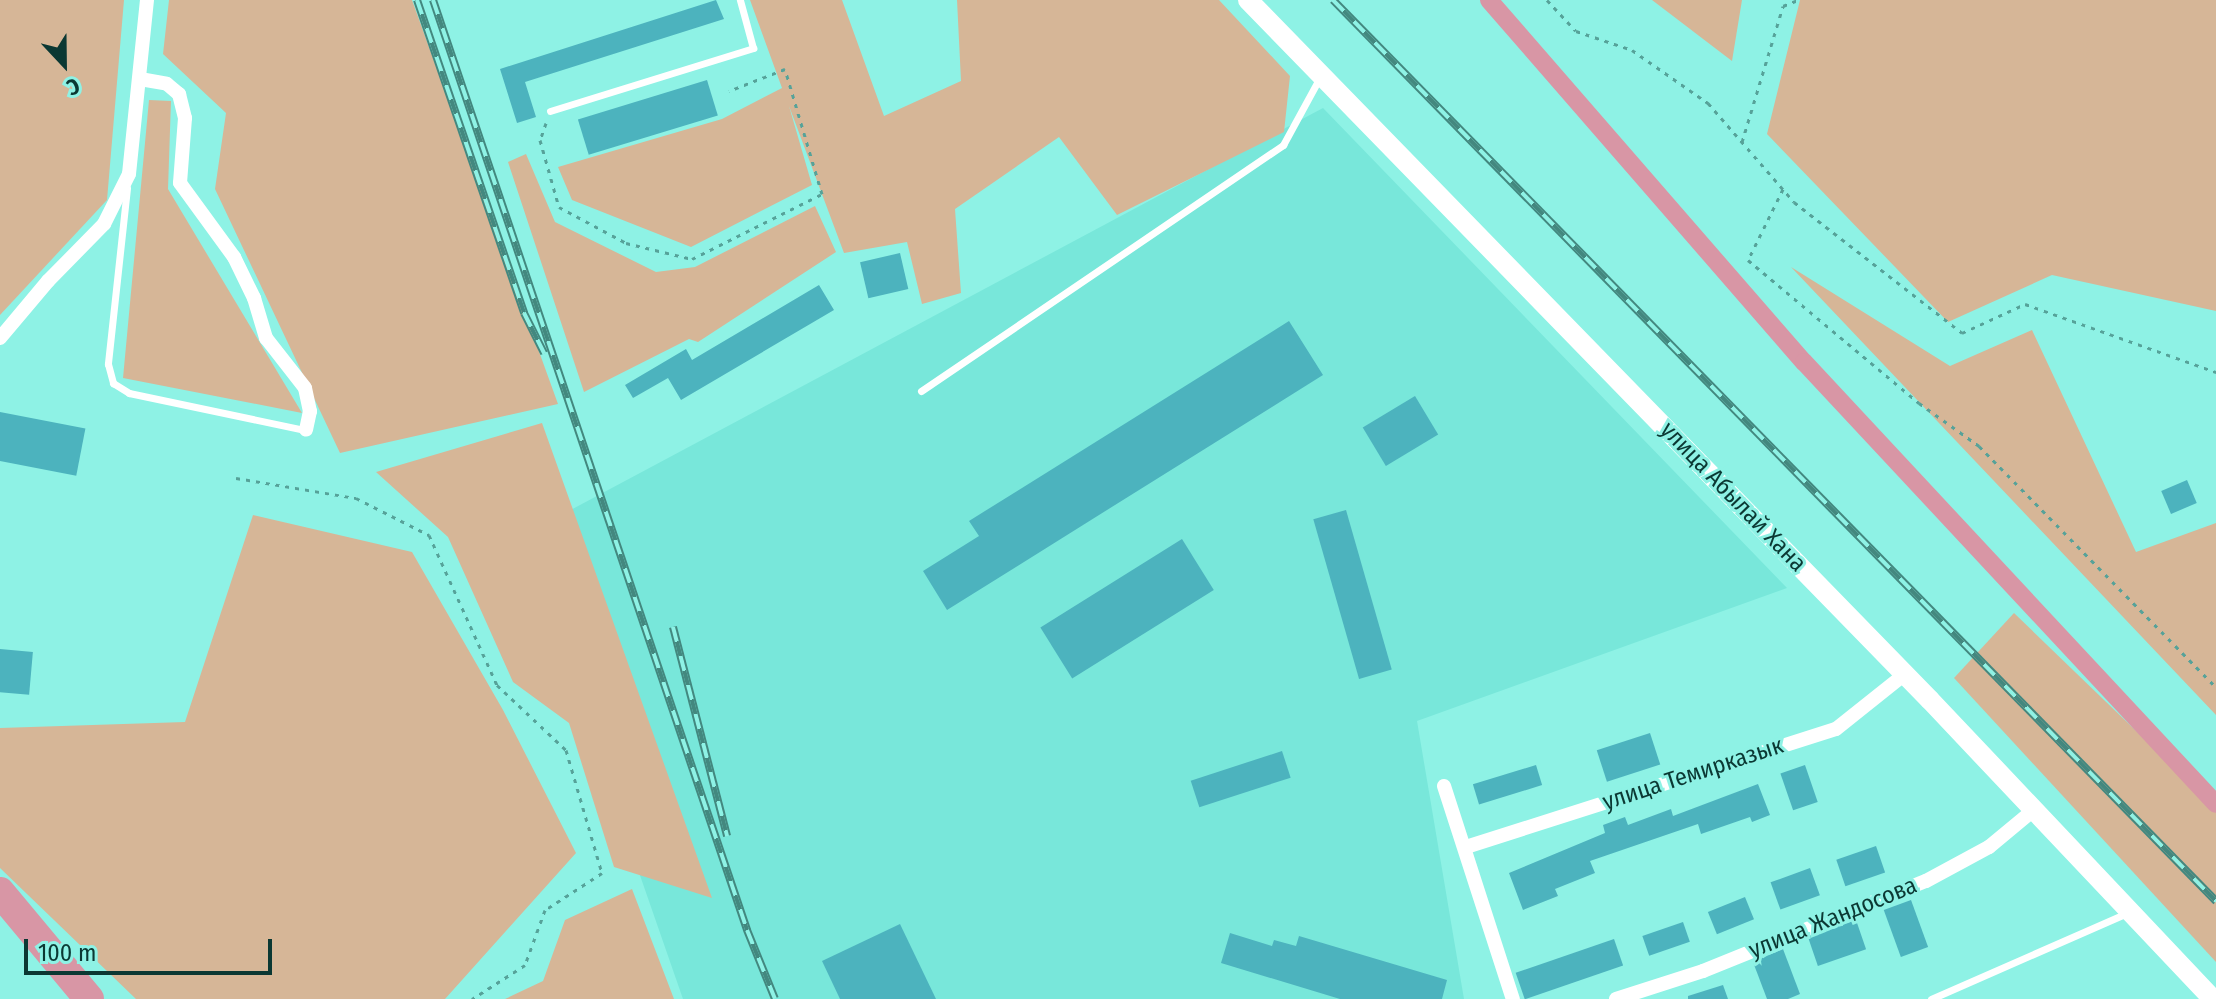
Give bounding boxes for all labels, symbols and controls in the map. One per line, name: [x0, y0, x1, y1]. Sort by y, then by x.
north arrow: [24, 24, 104, 104]
text: С: [63, 72, 84, 101]
street label: улица Абылай Хана: [1654, 416, 1812, 578]
street label: улица Темирказык: [1599, 731, 1787, 817]
street label: улица Жандосова: [1745, 871, 1921, 965]
scale bar: [28, 923, 276, 973]
text: 100 m: [38, 939, 96, 967]

